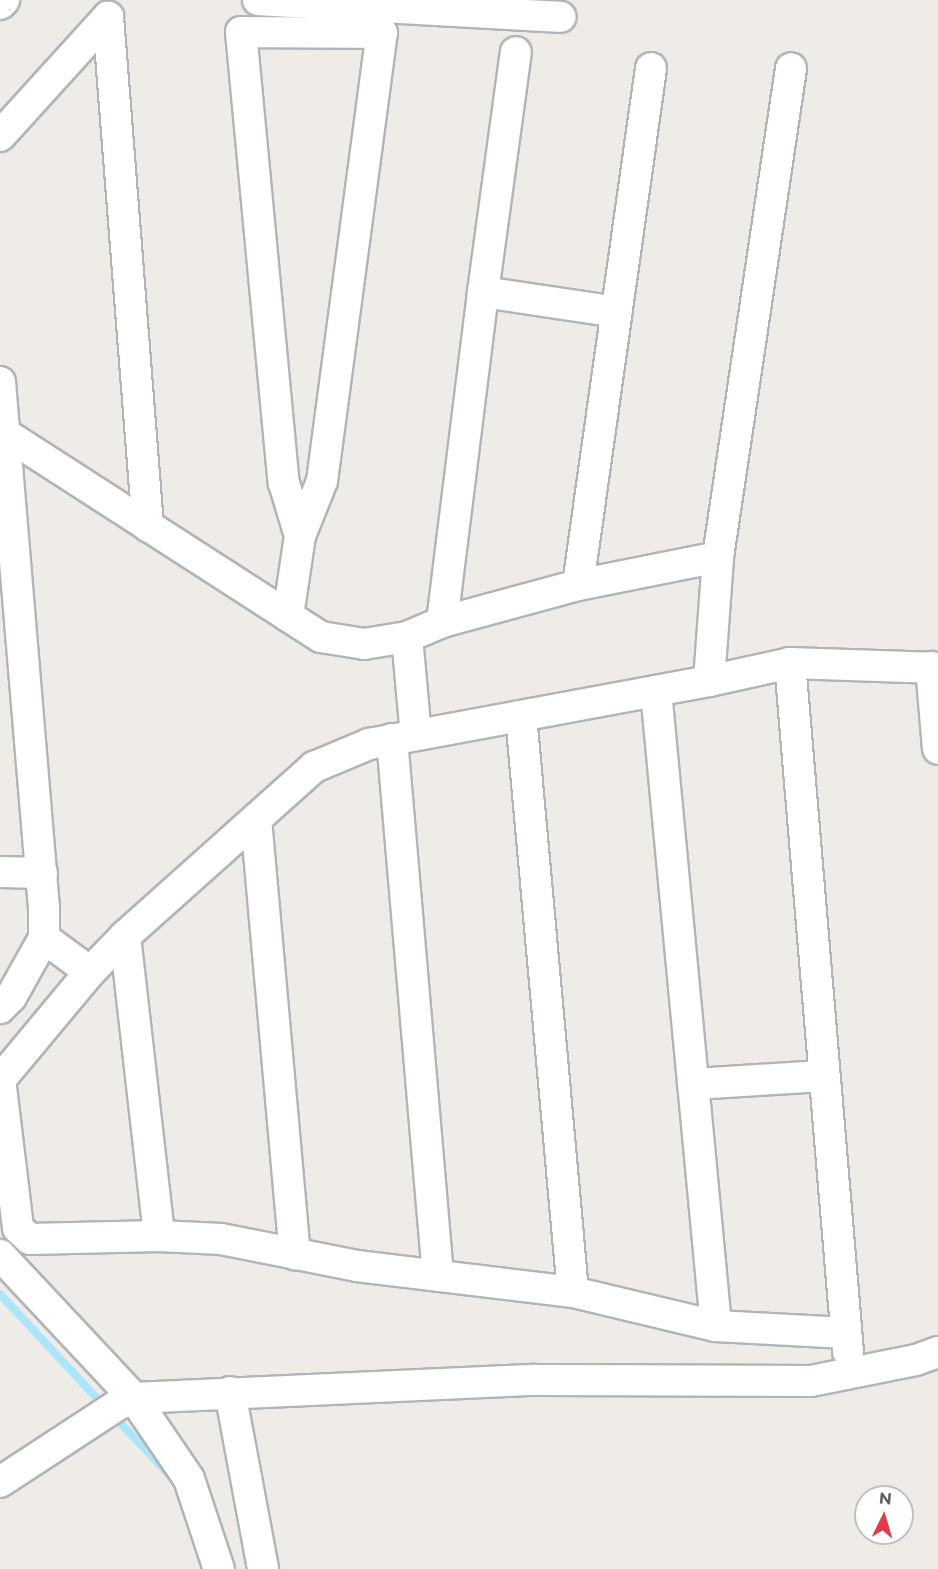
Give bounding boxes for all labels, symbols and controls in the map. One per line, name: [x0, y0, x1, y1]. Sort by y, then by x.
north arrow: [854, 1485, 914, 1545]
text: N: [878, 1489, 893, 1509]

